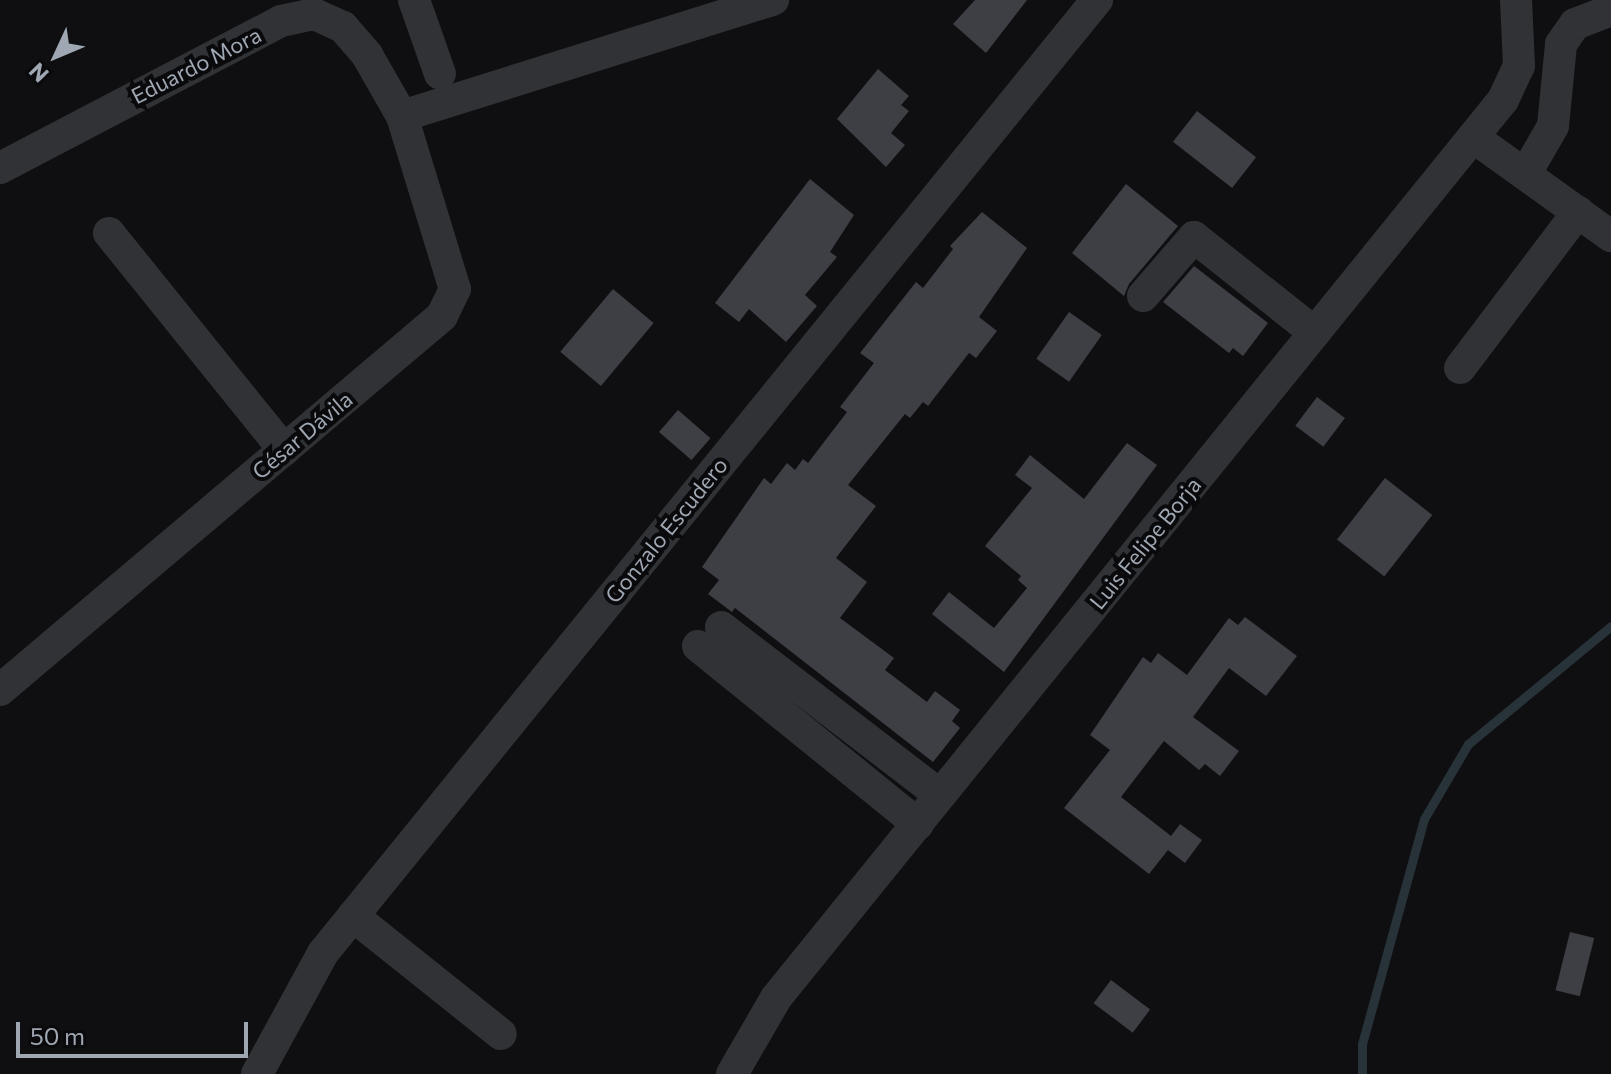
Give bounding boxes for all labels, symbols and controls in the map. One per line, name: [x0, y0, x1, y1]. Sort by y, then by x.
north arrow: [16, 16, 96, 96]
street label: Eduardo Mora: [127, 21, 265, 109]
text: N: [23, 58, 54, 88]
street label: César Dávila: [247, 385, 357, 485]
street label: Gonzalo Escudero: [599, 452, 733, 608]
street label: Luis Felipe Borja: [1084, 472, 1206, 614]
scale bar: [20, 1006, 252, 1056]
text: 50 m: [30, 1021, 85, 1050]

